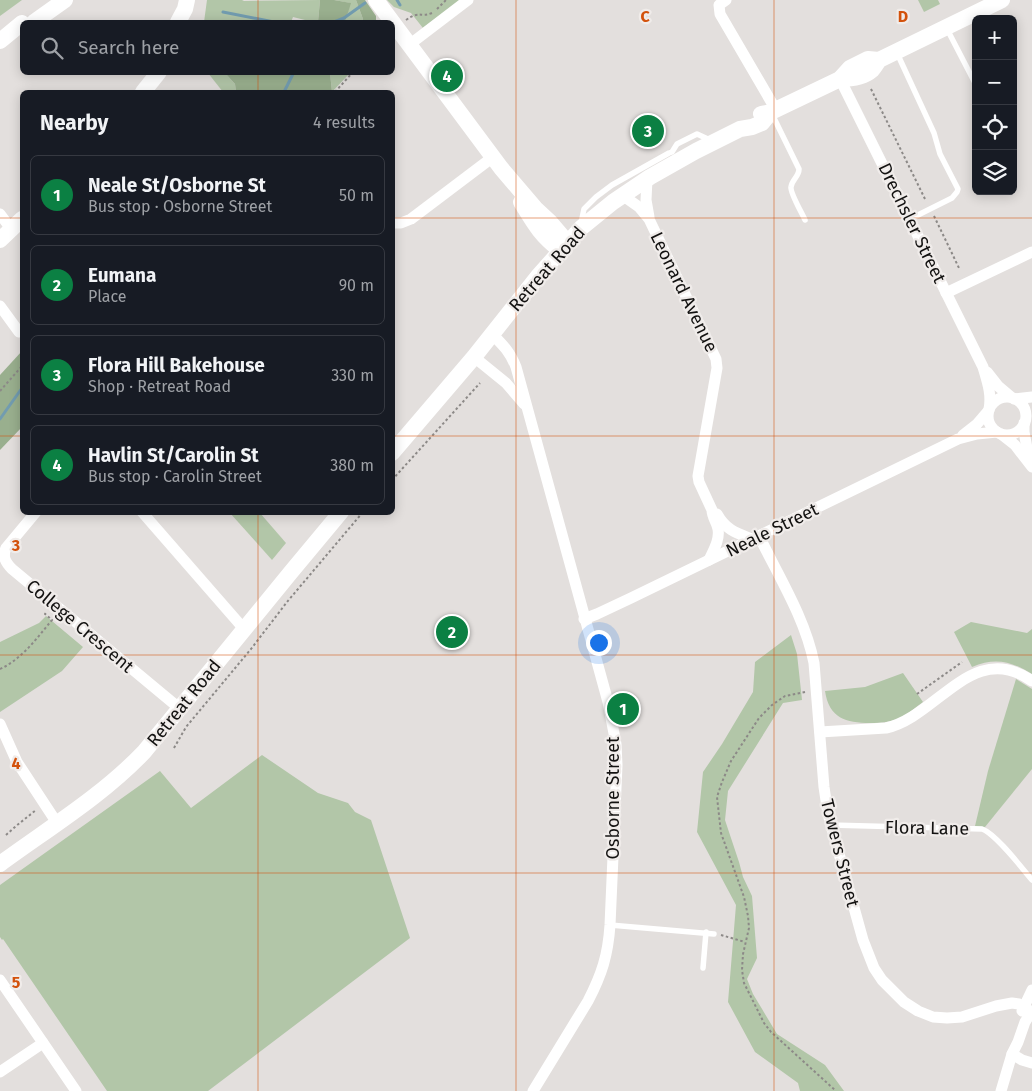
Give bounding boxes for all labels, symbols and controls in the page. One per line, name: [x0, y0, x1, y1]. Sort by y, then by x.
text: C: [640, 7, 650, 26]
text: D: [898, 7, 908, 26]
map controls: [972, 15, 1017, 195]
button: +: [972, 15, 1017, 60]
search box: [20, 20, 395, 75]
icon: search: [38, 34, 66, 62]
text: Search here: [78, 36, 179, 59]
pin: 4: [431, 57, 463, 95]
button: −: [972, 60, 1017, 105]
button: locate: [972, 105, 1017, 150]
text: Nearby: [40, 110, 108, 136]
pin: 3: [632, 112, 664, 150]
text: 4 results: [313, 113, 375, 132]
button: layers: [972, 150, 1017, 195]
street label: Drechsler Street: [873, 159, 951, 287]
text: Neale St/Osborne St: [88, 174, 266, 197]
text: 1: [53, 186, 61, 205]
text: 50 m: [339, 186, 374, 205]
text: Bus stop · Osborne Street: [88, 197, 272, 216]
street label: Retreat Road: [504, 222, 590, 316]
street label: Leonard Avenue: [645, 228, 723, 356]
text: Eumana: [88, 264, 156, 287]
text: 2: [53, 276, 61, 295]
text: 90 m: [339, 276, 374, 295]
text: Place: [88, 287, 127, 306]
text: Flora Hill Bakehouse: [88, 354, 265, 377]
text: 3: [53, 366, 61, 385]
text: 330 m: [331, 366, 374, 385]
text: Shop · Retreat Road: [88, 377, 231, 396]
text: Havlin St/Carolin St: [88, 444, 259, 467]
text: 4: [52, 456, 62, 475]
text: 380 m: [330, 456, 374, 475]
text: Bus stop · Carolin Street: [88, 467, 262, 486]
street label: Neale Street: [722, 498, 822, 562]
text: 3: [11, 536, 20, 555]
street label: College Crescent: [22, 575, 139, 678]
pin: 2: [436, 613, 468, 651]
your location: [586, 630, 612, 656]
street label: Retreat Road: [142, 655, 226, 751]
pin: 1: [607, 690, 639, 728]
street label: Osborne Street: [602, 736, 624, 859]
text: 4: [11, 754, 21, 773]
street label: Towers Street: [816, 797, 864, 910]
street label: Flora Lane: [885, 816, 969, 840]
text: 5: [12, 973, 21, 992]

